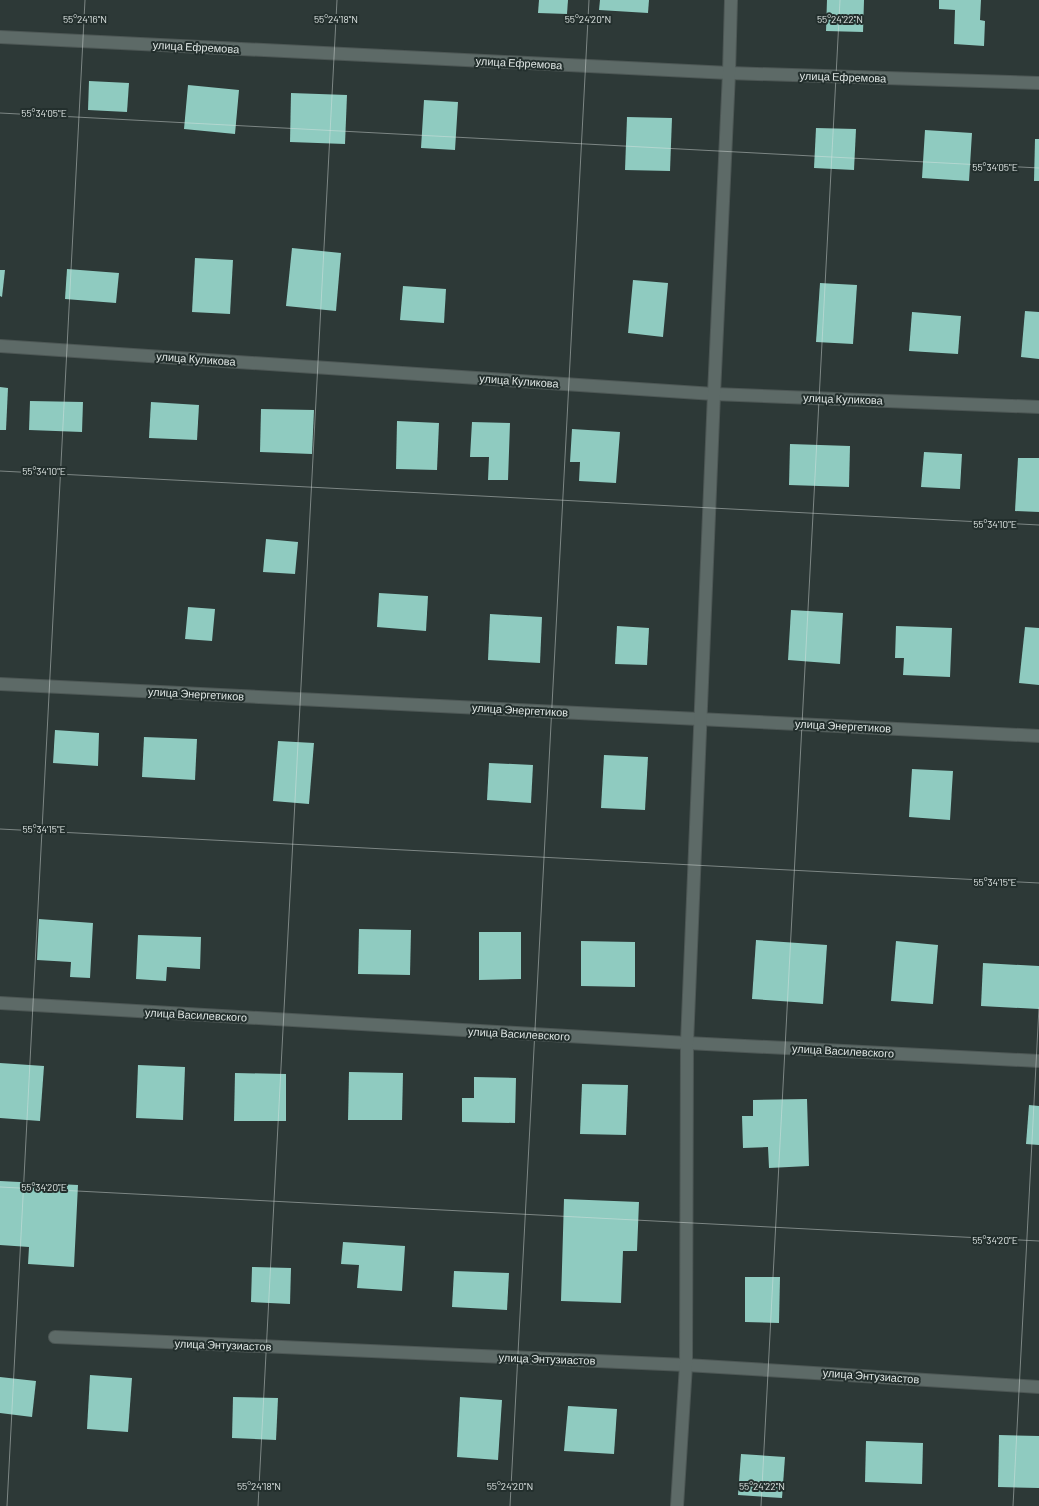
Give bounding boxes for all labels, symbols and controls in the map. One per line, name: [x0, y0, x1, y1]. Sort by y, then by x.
text: 55°24'16"N: [63, 13, 107, 25]
text: 55°24'18"N: [314, 13, 358, 25]
text: 55°24'20"N: [565, 13, 611, 25]
text: 55°24'22"N: [817, 13, 863, 25]
street label: улица Ефремова: [152, 38, 240, 55]
street label: улица Ефремова: [475, 54, 563, 71]
street label: улица Ефремова: [800, 68, 887, 85]
text: 55°34'05"E: [21, 107, 67, 119]
text: 55°34'05"E: [972, 161, 1018, 173]
street label: улица Куликова: [156, 349, 237, 368]
street label: улица Куликова: [479, 371, 560, 390]
street label: улица Куликова: [803, 391, 884, 406]
text: 55°34'10"E: [22, 465, 66, 477]
text: 55°34'10"E: [973, 518, 1017, 530]
street label: улица Энергетиков: [148, 684, 245, 703]
street label: улица Энергетиков: [472, 700, 569, 719]
street label: улица Энергетиков: [795, 716, 892, 735]
text: 55°34'15"E: [22, 823, 66, 835]
text: 55°34'15"E: [973, 876, 1017, 888]
street label: улица Василевского: [145, 1005, 247, 1024]
street label: улица Василевского: [468, 1024, 570, 1043]
street label: улица Василевского: [792, 1041, 894, 1060]
text: 55°34'20"E: [21, 1181, 67, 1193]
text: 55°34'20"E: [972, 1234, 1018, 1246]
street label: улица Энтузиастов: [174, 1336, 272, 1353]
street label: улица Энтузиастов: [498, 1350, 596, 1367]
street label: улица Энтузиастов: [822, 1366, 920, 1385]
text: 55°24'18"N: [237, 1480, 281, 1492]
text: 55°24'20"N: [487, 1480, 533, 1492]
text: 55°24'22"N: [739, 1480, 785, 1492]

